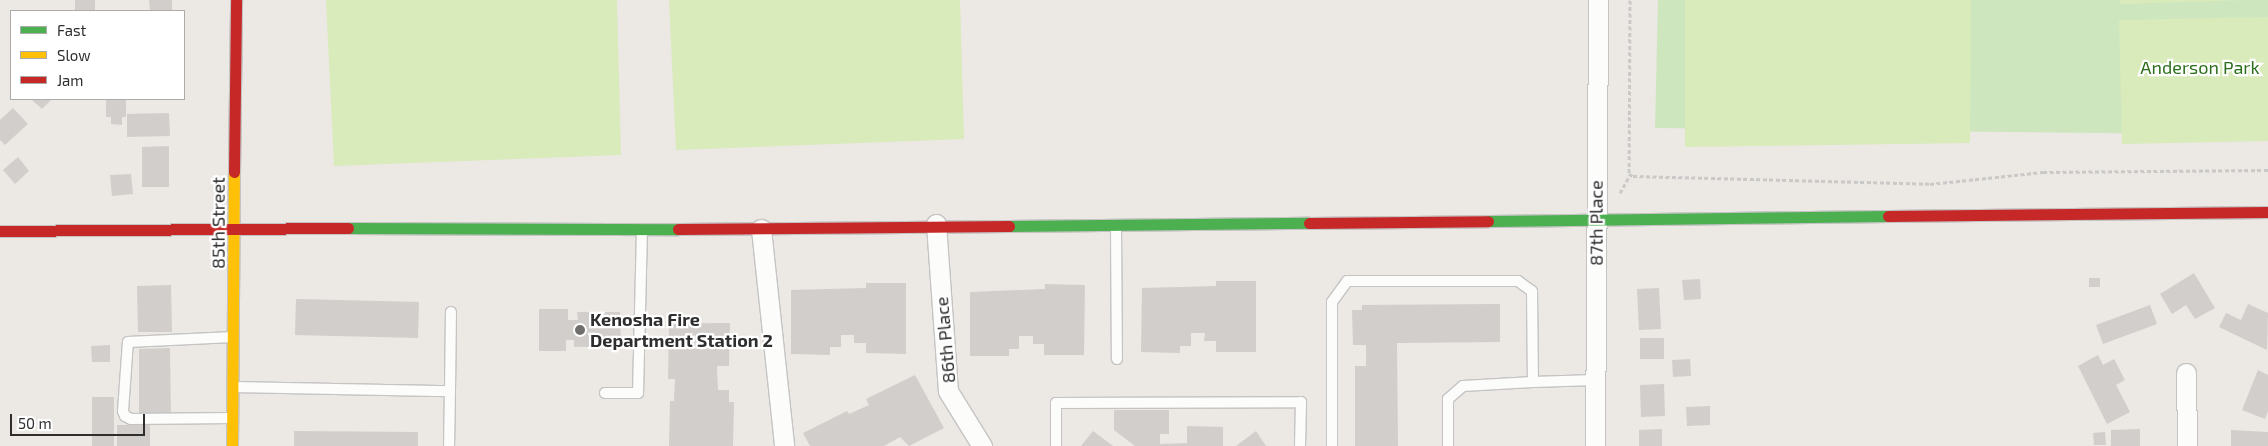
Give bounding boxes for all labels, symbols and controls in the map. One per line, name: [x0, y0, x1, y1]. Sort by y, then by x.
legend: [10, 10, 185, 100]
text: Fast: [57, 21, 86, 39]
text: Slow: [57, 46, 91, 64]
park label: Anderson Park: [2140, 56, 2260, 78]
text: Jam: [57, 71, 83, 89]
street label: 85th Street: [207, 177, 229, 269]
street label: 87th Place: [1585, 180, 1607, 266]
street label: 86th Place: [930, 296, 960, 384]
place label: Kenosha Fire Department Station 2: [590, 309, 773, 352]
marker: Kenosha Fire Department Station 2: [574, 324, 586, 336]
scale bar: [12, 404, 148, 436]
text: 50 m: [18, 414, 52, 432]

